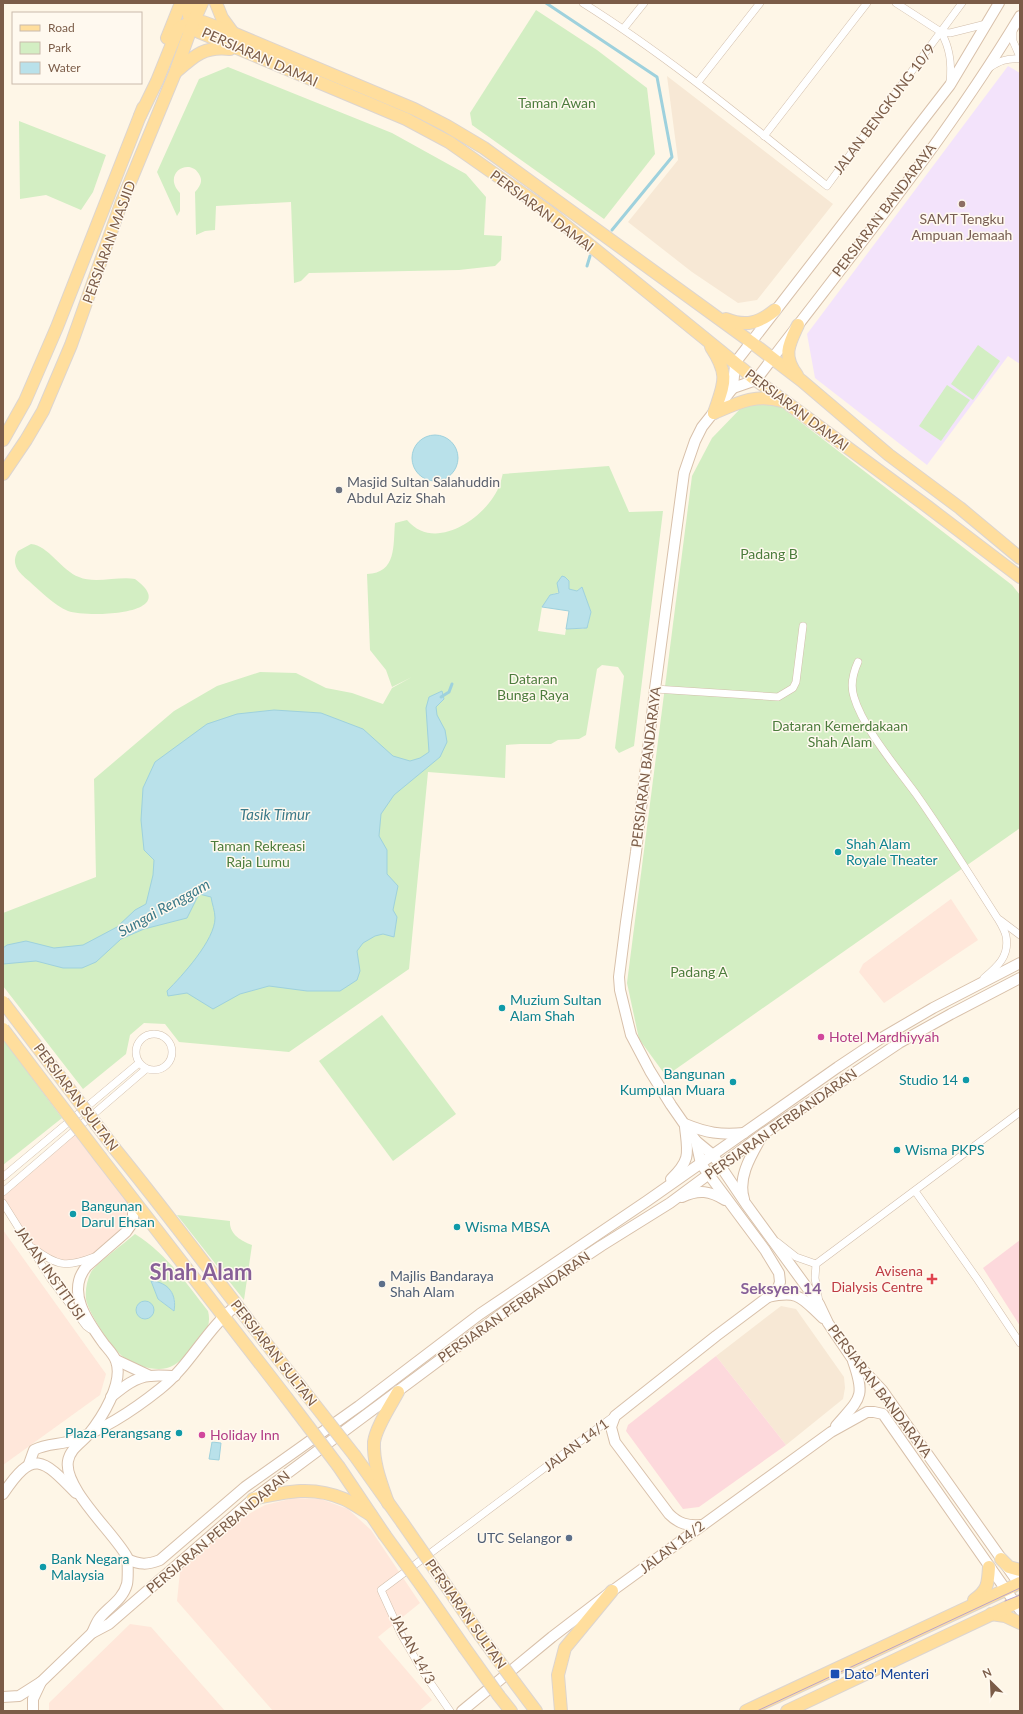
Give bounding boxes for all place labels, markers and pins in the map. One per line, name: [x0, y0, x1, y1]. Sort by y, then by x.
marker: SAMT Tengku Ampuan Jemaah: [957, 199, 967, 209]
place label: SAMT Tengku Ampuan Jemaah: [912, 210, 1012, 243]
place label: Masjid Sultan Salahuddin Abdul Aziz Shah: [347, 473, 500, 506]
marker: Masjid Sultan Salahuddin Abdul Aziz Shah: [334, 485, 344, 495]
place label: Shah Alam Royale Theater: [846, 835, 938, 868]
marker: Shah Alam Royale Theater: [833, 847, 843, 857]
place label: Muzium Sultan Alam Shah: [510, 991, 602, 1024]
marker: Muzium Sultan Alam Shah: [497, 1003, 507, 1013]
place label: Hotel Mardhiyyah: [829, 1028, 939, 1045]
marker: Hotel Mardhiyyah: [816, 1032, 826, 1042]
place label: Bangunan Kumpulan Muara: [620, 1065, 725, 1098]
place label: Studio 14: [899, 1071, 958, 1088]
marker: Studio 14: [961, 1075, 971, 1085]
marker: Bangunan Kumpulan Muara: [728, 1077, 738, 1087]
place label: Wisma PKPS: [905, 1141, 985, 1158]
marker: Wisma PKPS: [892, 1145, 902, 1155]
place label: Bangunan Darul Ehsan: [81, 1197, 155, 1230]
marker: Bangunan Darul Ehsan: [68, 1209, 78, 1219]
place label: Wisma MBSA: [465, 1218, 550, 1235]
marker: Wisma MBSA: [452, 1222, 462, 1232]
place label: Avisena Dialysis Centre: [831, 1262, 923, 1295]
place label: Majlis Bandaraya Shah Alam: [390, 1267, 494, 1300]
marker: Avisena Dialysis Centre: [926, 1273, 938, 1285]
marker: Majlis Bandaraya Shah Alam: [377, 1279, 387, 1289]
place label: Plaza Perangsang: [65, 1424, 171, 1441]
place label: Holiday Inn: [210, 1426, 280, 1443]
marker: Plaza Perangsang: [174, 1428, 184, 1438]
marker: Holiday Inn: [197, 1430, 207, 1440]
place label: UTC Selangor: [477, 1529, 561, 1546]
marker: UTC Selangor: [564, 1533, 574, 1543]
place label: Bank Negara Malaysia: [51, 1550, 129, 1583]
marker: Bank Negara Malaysia: [38, 1562, 48, 1572]
place label: Dato' Menteri: [844, 1665, 929, 1682]
marker: Dato' Menteri: [829, 1668, 841, 1680]

